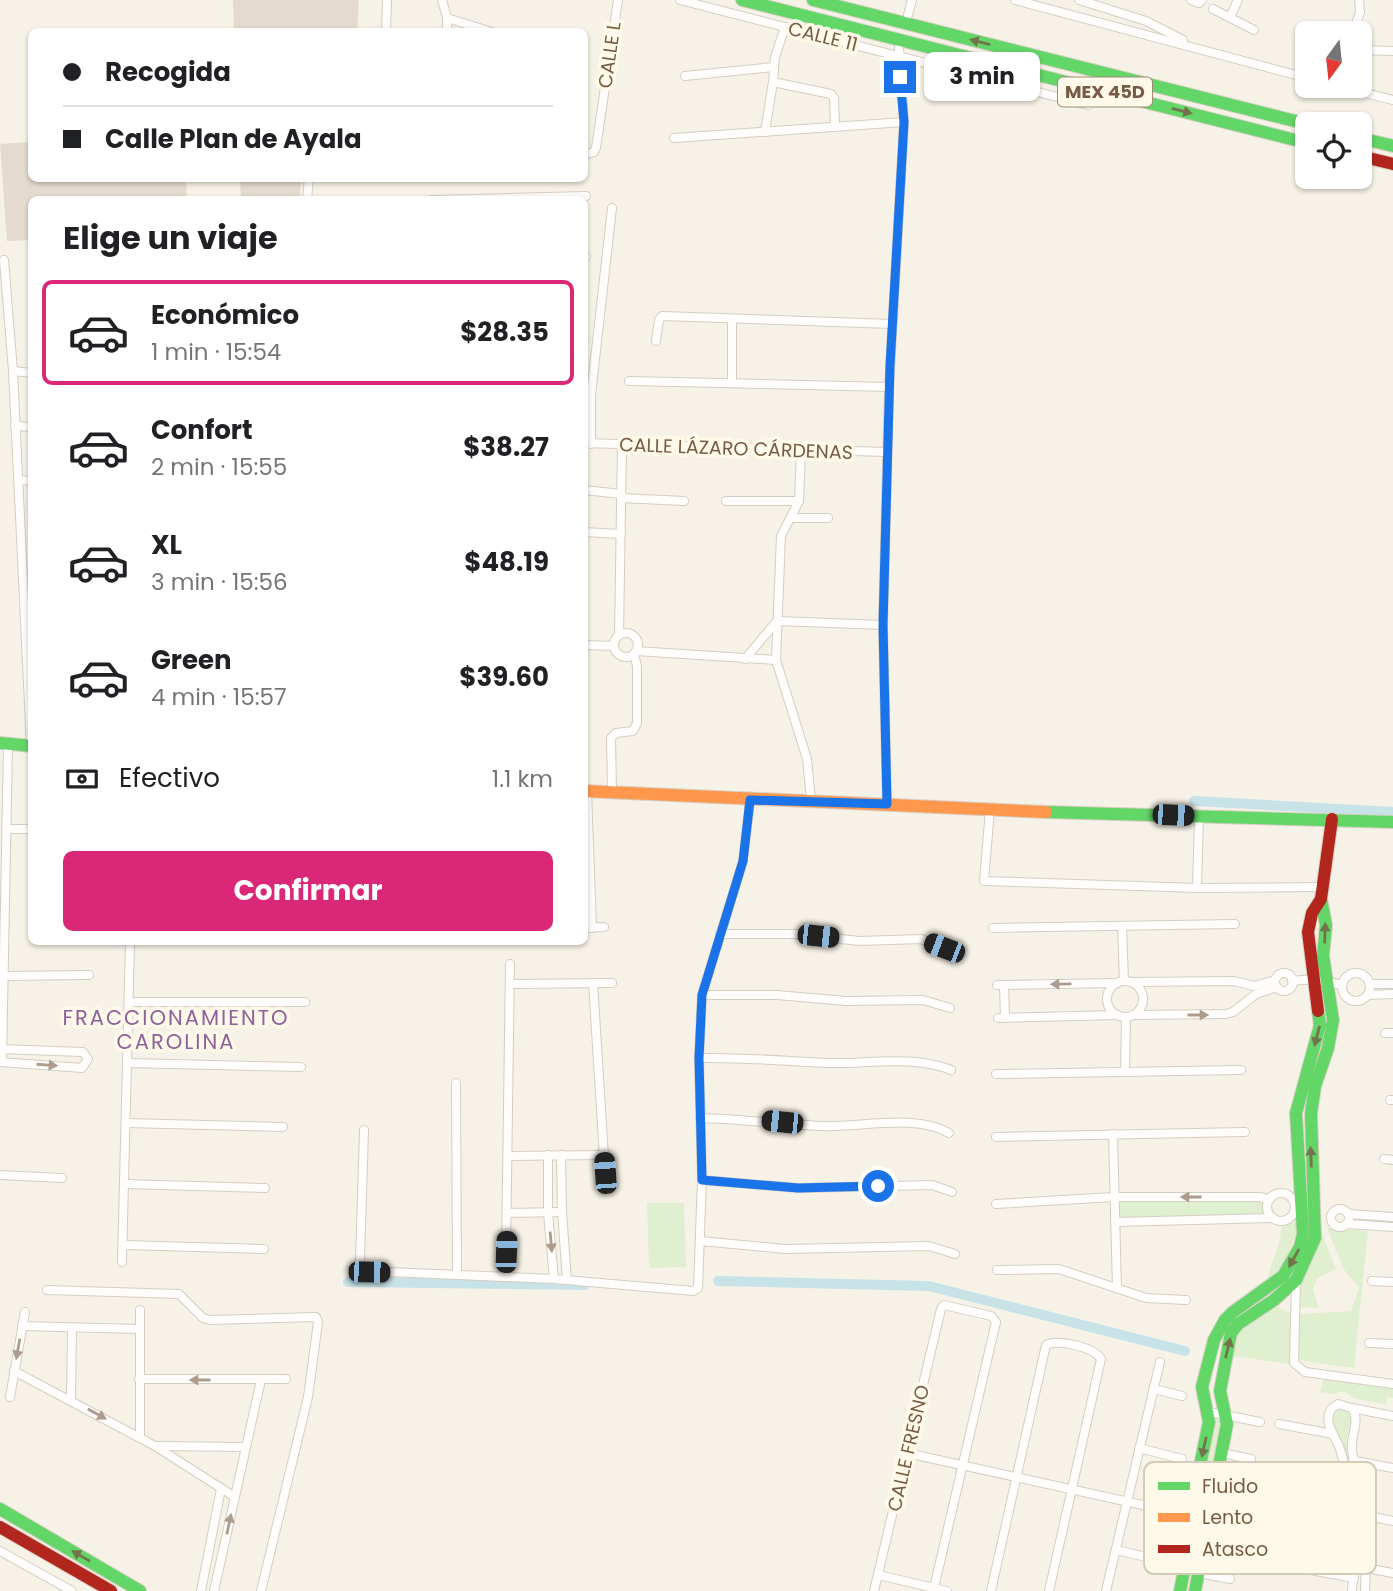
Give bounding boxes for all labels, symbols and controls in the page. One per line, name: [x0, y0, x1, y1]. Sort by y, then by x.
street label: CALLE 11: [785, 15, 861, 58]
street label: CALLE L: [591, 20, 628, 90]
north arrow: [1295, 21, 1372, 98]
map controls: [1295, 21, 1372, 189]
one-way arrow: [969, 36, 991, 47]
callout: 3 min: [925, 52, 1040, 102]
text: Recogida: [105, 54, 231, 90]
text: 3 min: [949, 60, 1015, 92]
route end: [884, 61, 916, 93]
road number: MEX 45D: [1058, 78, 1152, 106]
one-way arrow: [1171, 106, 1193, 117]
button: locate: [1295, 112, 1372, 189]
text: Calle Plan de Ayala: [105, 121, 362, 157]
text: Elige un viaje: [63, 215, 278, 260]
text: Económico: [151, 297, 299, 333]
icon: car: [67, 301, 130, 364]
text: $28.35: [460, 314, 549, 350]
text: 1 min · 15:54: [151, 336, 281, 368]
text: Confort: [151, 412, 253, 448]
icon: car: [67, 416, 130, 479]
text: $38.27: [463, 429, 549, 465]
street label: CALLE LÁZARO CÁRDENAS: [619, 431, 853, 466]
text: 2 min · 15:55: [151, 451, 287, 483]
text: XL: [151, 527, 182, 563]
icon: car: [67, 531, 130, 594]
text: $48.19: [464, 544, 549, 580]
text: 3 min · 15:56: [151, 566, 288, 598]
text: Green: [151, 642, 232, 678]
icon: car: [67, 646, 130, 709]
text: $39.60: [459, 659, 549, 695]
text: 4 min · 15:57: [151, 681, 287, 713]
icon: cash: [63, 760, 101, 798]
text: Efectivo: [119, 760, 220, 796]
text: 1.1 km: [492, 763, 553, 795]
car: [1152, 804, 1195, 826]
button: Confirmar: [63, 851, 553, 931]
one-way arrow: [1319, 922, 1331, 944]
car: [797, 923, 840, 949]
car: [921, 931, 968, 965]
one-way arrow: [1049, 978, 1071, 989]
district label: FRACCIONAMIENTO CAROLINA: [62, 1003, 290, 1056]
one-way arrow: [1187, 1009, 1209, 1020]
one-way arrow: [1312, 1025, 1323, 1047]
one-way arrow: [36, 1060, 58, 1071]
car: [761, 1109, 804, 1135]
one-way arrow: [1306, 1146, 1317, 1168]
car: [594, 1151, 617, 1195]
route start: [862, 1170, 894, 1202]
one-way arrow: [1179, 1191, 1201, 1203]
car: [495, 1231, 518, 1273]
one-way arrow: [546, 1231, 557, 1253]
one-way arrow: [1288, 1248, 1300, 1267]
car: [348, 1261, 391, 1283]
one-way arrow: [1223, 1337, 1234, 1359]
one-way arrow: [12, 1338, 23, 1360]
one-way arrow: [189, 1374, 211, 1386]
street label: CALLE FRESNO: [881, 1382, 936, 1514]
one-way arrow: [87, 1408, 106, 1420]
one-way arrow: [1198, 1436, 1209, 1458]
legend: [1144, 1462, 1376, 1574]
text: Fluido: [1202, 1473, 1258, 1500]
text: Lento: [1202, 1504, 1253, 1531]
one-way arrow: [223, 1513, 234, 1535]
text: Atasco: [1202, 1536, 1268, 1563]
one-way arrow: [72, 1550, 91, 1562]

